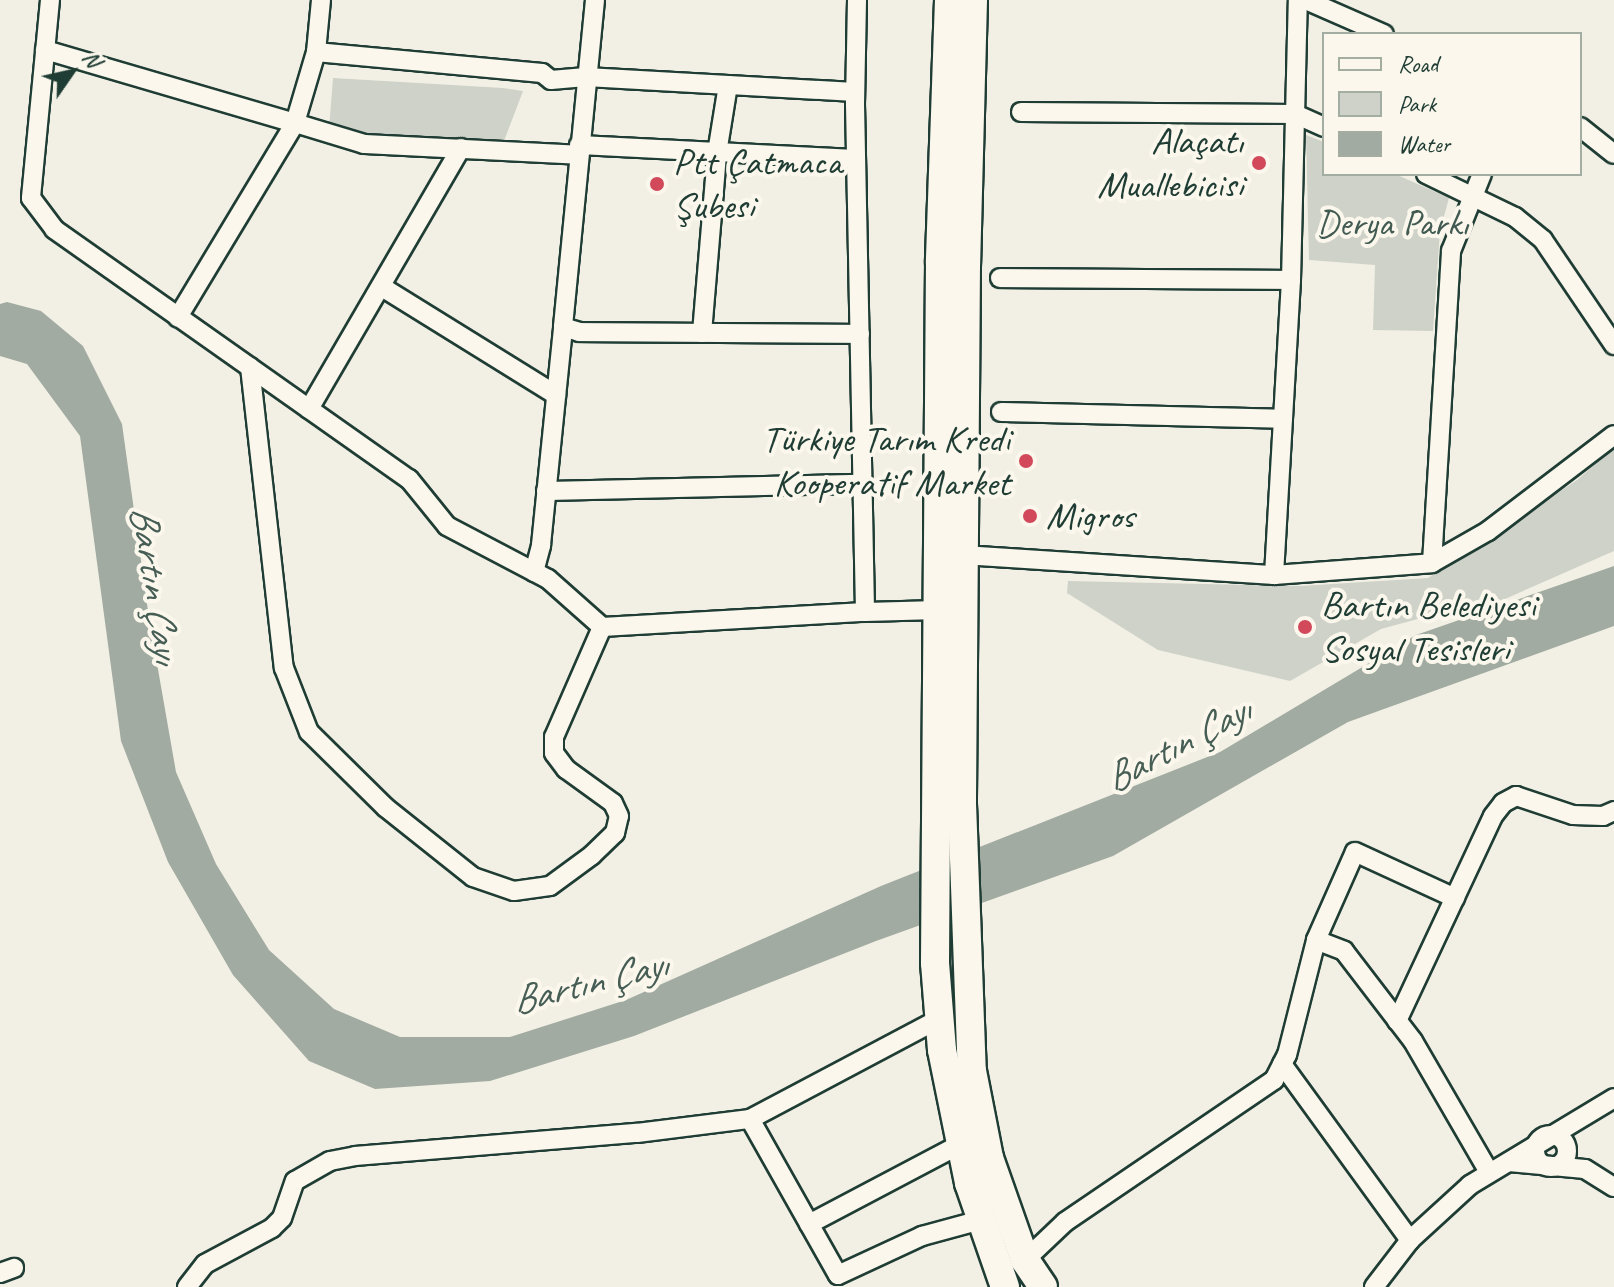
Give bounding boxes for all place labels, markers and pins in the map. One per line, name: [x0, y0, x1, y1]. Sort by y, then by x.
place label: Alaçatı Muallebicisi: [1097, 118, 1243, 208]
place label: Ptt Çatmaca Şubesi: [673, 139, 841, 228]
marker: Alaçatı Muallebicisi: [1250, 154, 1268, 172]
marker: Ptt Çatmaca Şubesi: [648, 175, 666, 193]
place label: Türkiye Tarım Kredi Kooperatif Market: [761, 416, 1010, 506]
marker: Türkiye Tarım Kredi Kooperatif Market: [1017, 452, 1035, 470]
place label: Migros: [1046, 493, 1134, 539]
marker: Migros: [1021, 507, 1039, 525]
place label: Bartın Belediyesi Sosyal Tesisleri: [1321, 582, 1536, 672]
marker: Bartın Belediyesi Sosyal Tesisleri: [1296, 618, 1314, 636]

